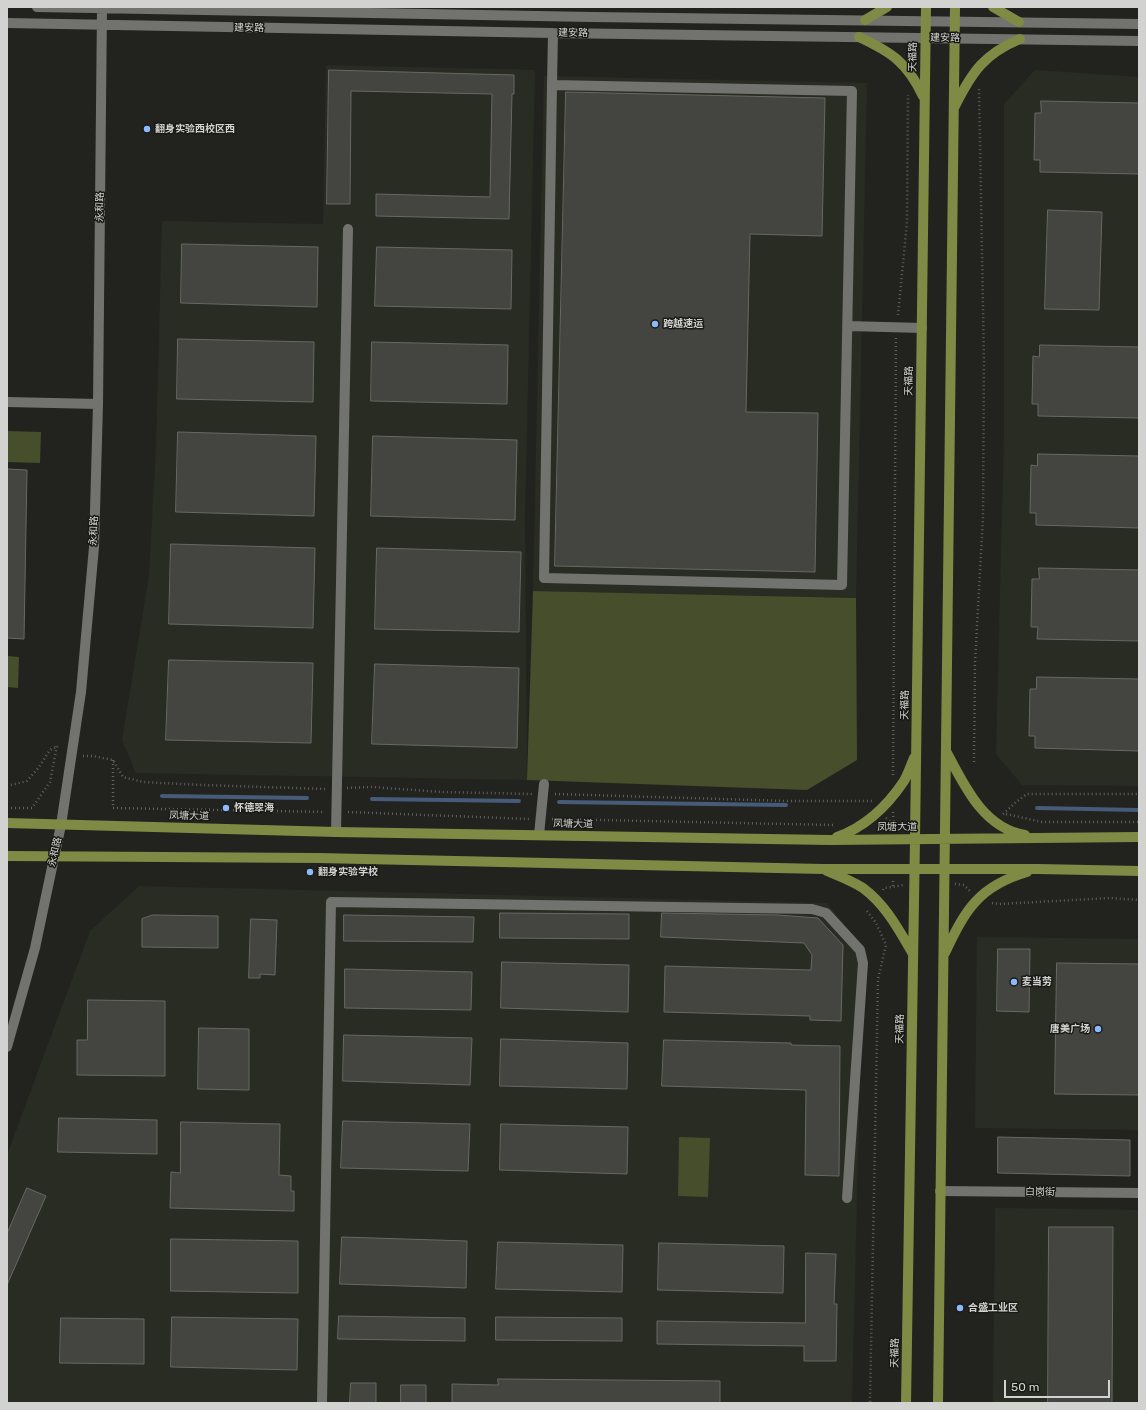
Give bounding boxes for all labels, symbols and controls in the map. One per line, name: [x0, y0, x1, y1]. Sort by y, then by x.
street label: 建安路: [234, 22, 264, 34]
street label: 建安路: [558, 27, 588, 39]
street label: 建安路: [930, 32, 960, 44]
street label: 天福路: [907, 42, 919, 72]
place label: 翻身实验西校区西: [155, 123, 235, 135]
marker: 翻身实验西校区西: [142, 124, 152, 134]
street label: 永和路: [94, 192, 106, 222]
place label: 跨越速运: [663, 318, 703, 330]
marker: 跨越速运: [650, 319, 660, 329]
street label: 天福路: [903, 366, 915, 396]
street label: 永和路: [87, 516, 101, 546]
street label: 天福路: [899, 690, 911, 720]
place label: 怀德翠海: [234, 802, 274, 814]
marker: 怀德翠海: [221, 803, 231, 813]
street label: 凤塘大道: [169, 810, 209, 822]
street label: 凤塘大道: [553, 818, 593, 830]
street label: 凤塘大道: [877, 821, 917, 833]
street label: 永和路: [46, 836, 64, 868]
place label: 翻身实验学校: [318, 866, 378, 878]
marker: 翻身实验学校: [305, 867, 315, 877]
place label: 麦当劳: [1022, 976, 1052, 988]
marker: 麦当劳: [1009, 977, 1019, 987]
street label: 天福路: [894, 1014, 906, 1044]
place label: 唐美广场: [1050, 1023, 1090, 1035]
marker: 唐美广场: [1093, 1024, 1103, 1034]
street label: 白岗街: [1025, 1186, 1055, 1198]
place label: 合盛工业区: [968, 1302, 1018, 1314]
marker: 合盛工业区: [955, 1303, 965, 1313]
street label: 天福路: [889, 1338, 901, 1368]
scale bar: [1006, 1372, 1112, 1398]
text: 50 m: [1011, 1380, 1039, 1394]

